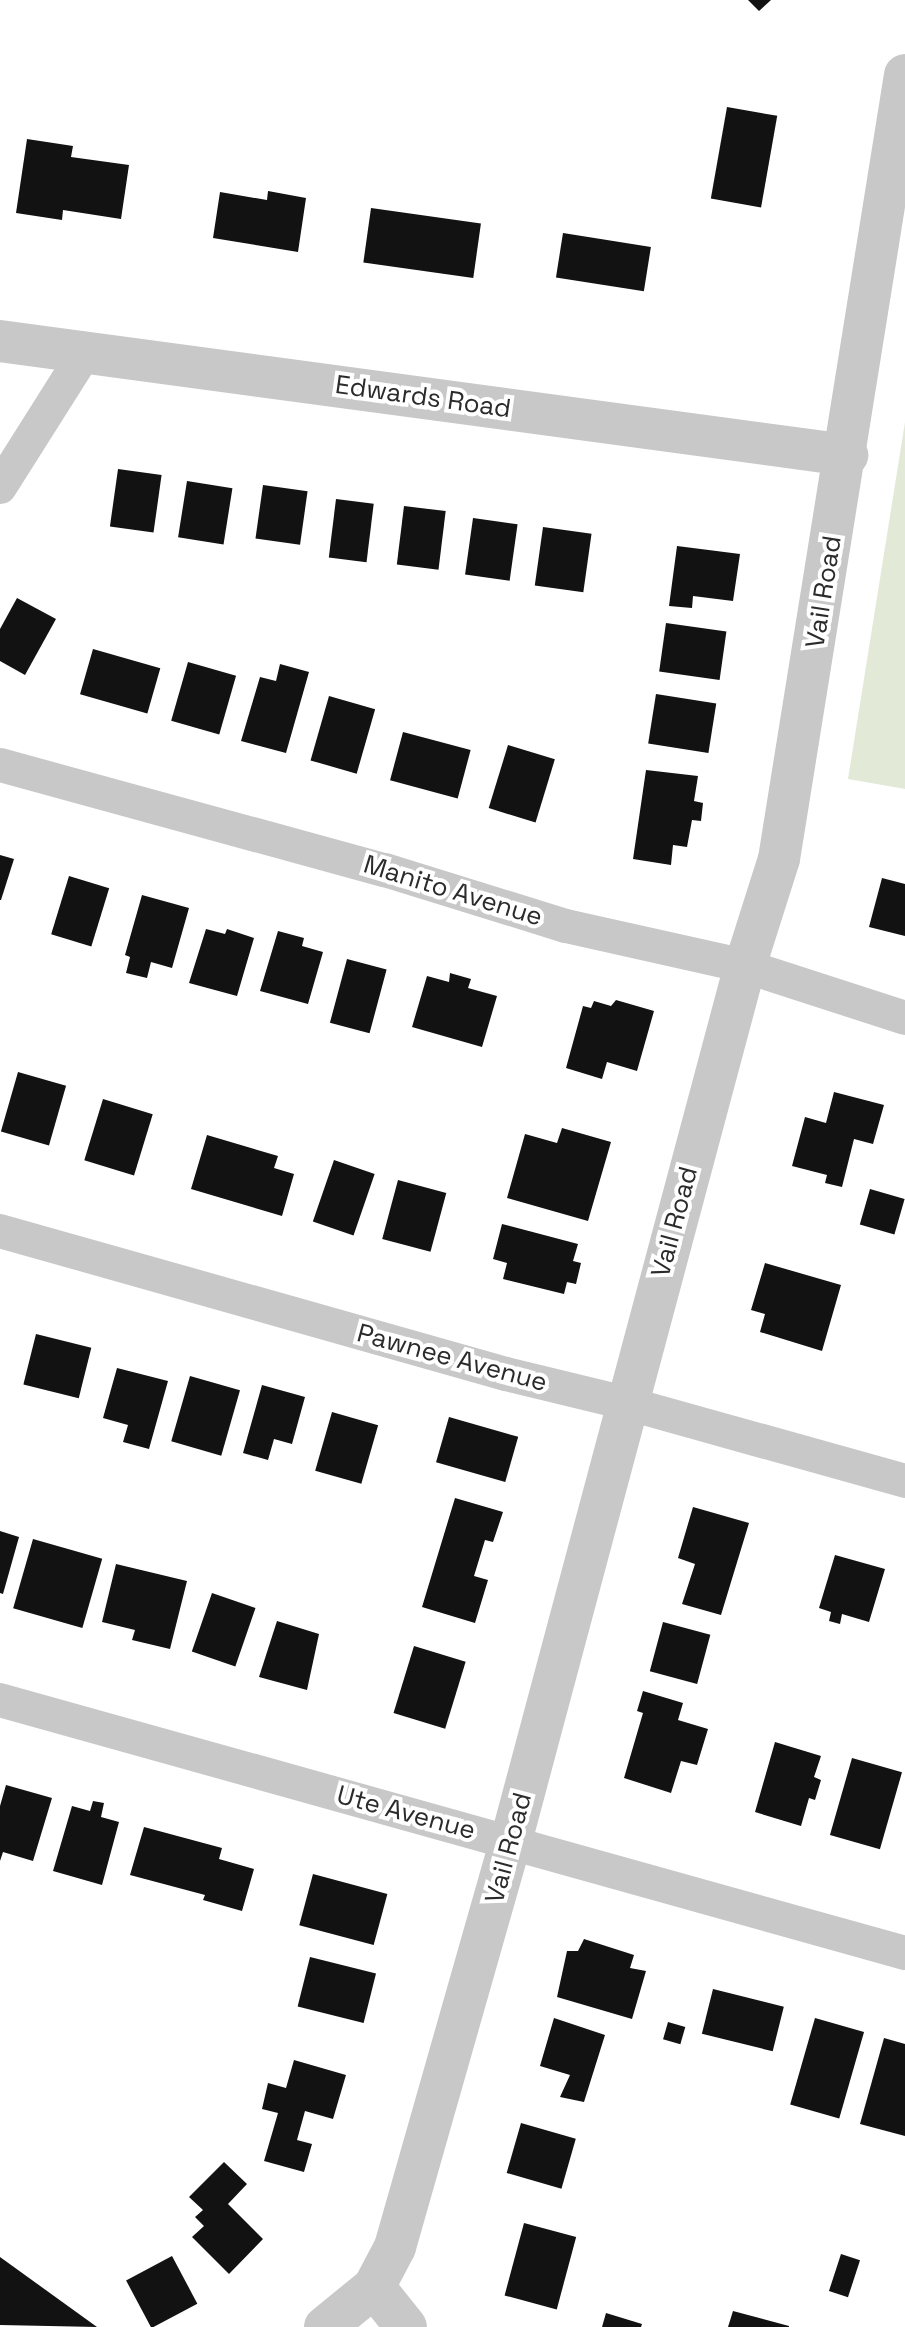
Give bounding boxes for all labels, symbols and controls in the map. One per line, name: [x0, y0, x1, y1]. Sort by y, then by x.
street label: Edwards Road: [333, 369, 513, 425]
street label: Vail Road: [800, 534, 848, 650]
street label: Manito Avenue: [360, 849, 546, 933]
street label: Vail Road: [645, 1163, 705, 1281]
street label: Pawnee Avenue: [353, 1318, 551, 1398]
street label: Ute Avenue: [333, 1779, 479, 1847]
street label: Vail Road: [479, 1789, 539, 1907]

